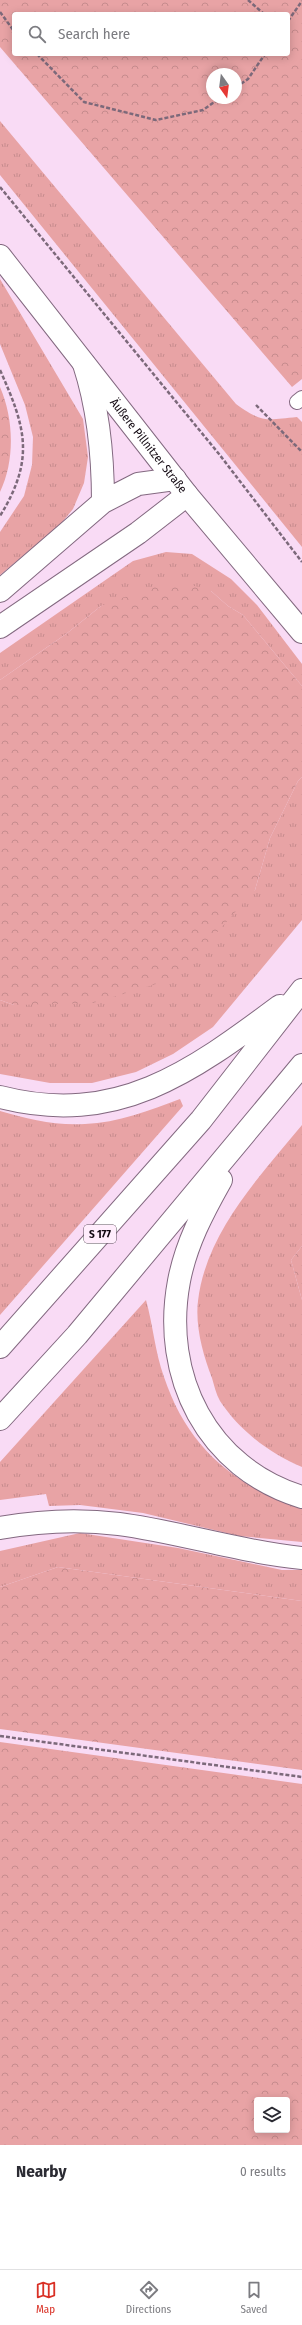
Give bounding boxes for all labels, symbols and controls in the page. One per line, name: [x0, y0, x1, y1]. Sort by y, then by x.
search box: [12, 12, 290, 56]
icon: search: [26, 23, 48, 45]
text: Search here: [58, 25, 130, 43]
north arrow: [206, 68, 242, 104]
street label: Äußere Pillnitzer Straße: [107, 395, 190, 496]
road number: S 177: [84, 1225, 116, 1243]
map controls: [254, 2097, 290, 2133]
button: layers: [254, 2097, 290, 2133]
text: Nearby: [16, 2161, 67, 2182]
text: 0 results: [240, 2164, 286, 2179]
tab: Map: [35, 2279, 57, 2316]
tab: Directions: [126, 2279, 171, 2316]
tab: Saved: [241, 2279, 267, 2316]

